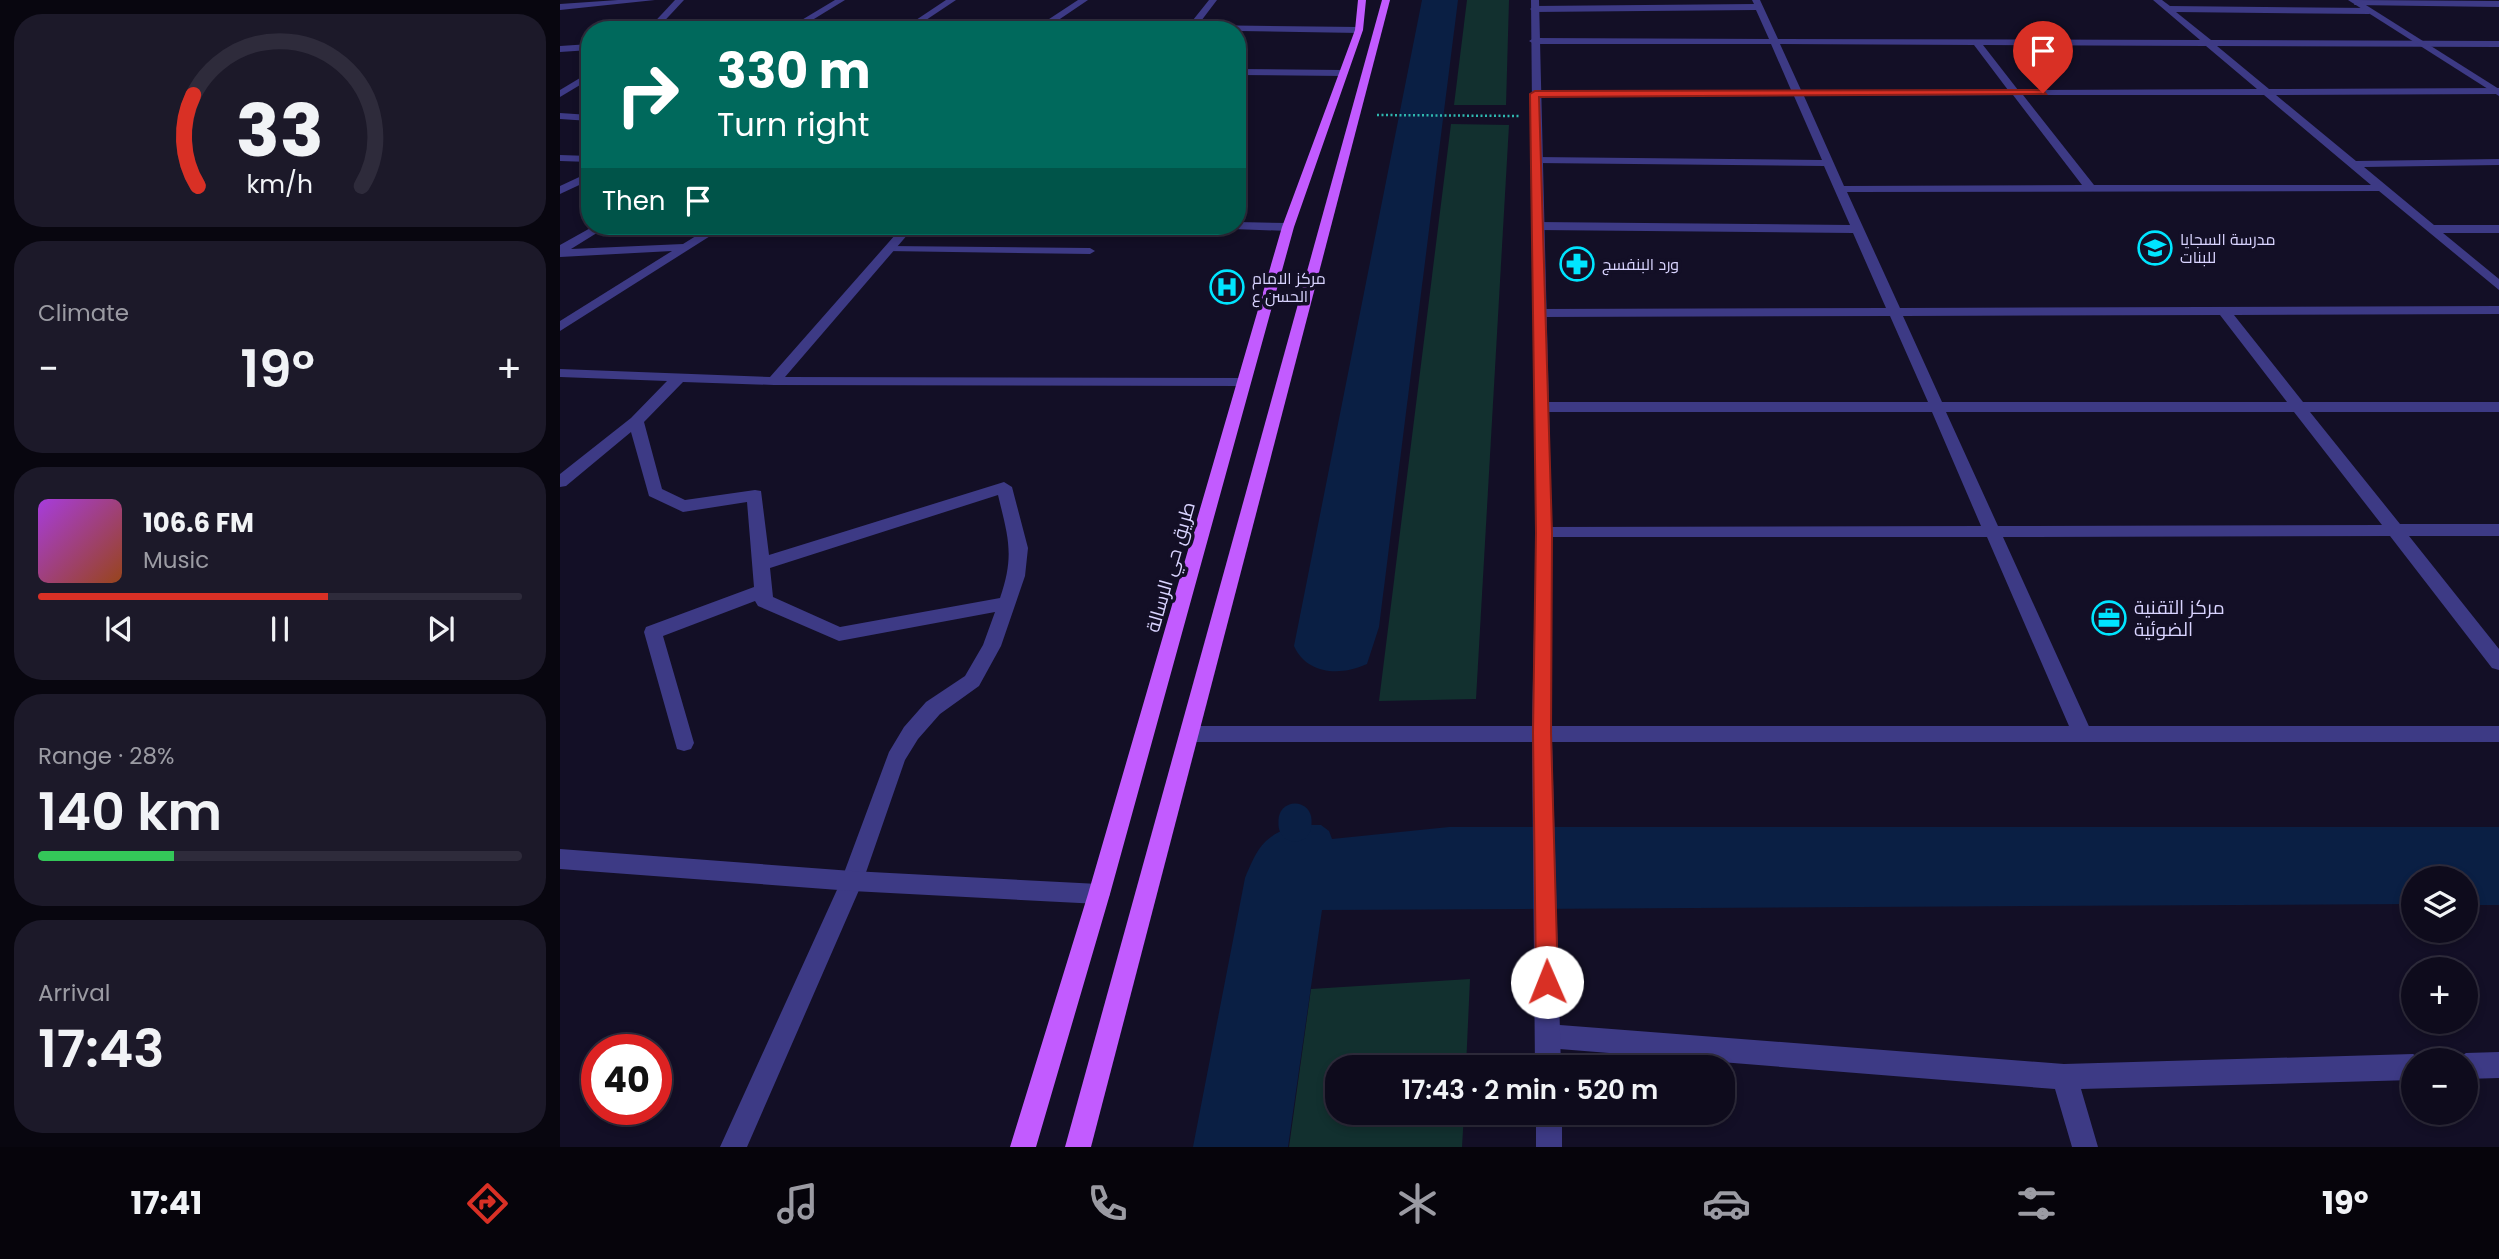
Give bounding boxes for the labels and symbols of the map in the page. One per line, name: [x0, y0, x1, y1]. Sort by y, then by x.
pin: [2013, 21, 2073, 93]
place label: مدرسة السجايا للبنات: [2180, 228, 2276, 269]
school or university icon: مدرسة السجايا للبنات: [2136, 229, 2174, 267]
pharmacy icon: ورد البنفسج: [1558, 245, 1596, 283]
place label: ورد البنفسج: [1602, 253, 1679, 276]
place label: مركز الامام الحسن ع: [1252, 267, 1326, 308]
hospital icon: مركز الامام الحسن ع: [1208, 268, 1246, 306]
street label: طريق حي الرسالة: [1139, 499, 1203, 636]
place label: مركز التقنية الضوئية: [2134, 594, 2225, 643]
office icon: مركز التقنية الضوئية: [2090, 599, 2128, 637]
position arrow: [1510, 945, 1584, 1019]
speed limit sign: 40: [581, 1034, 672, 1125]

